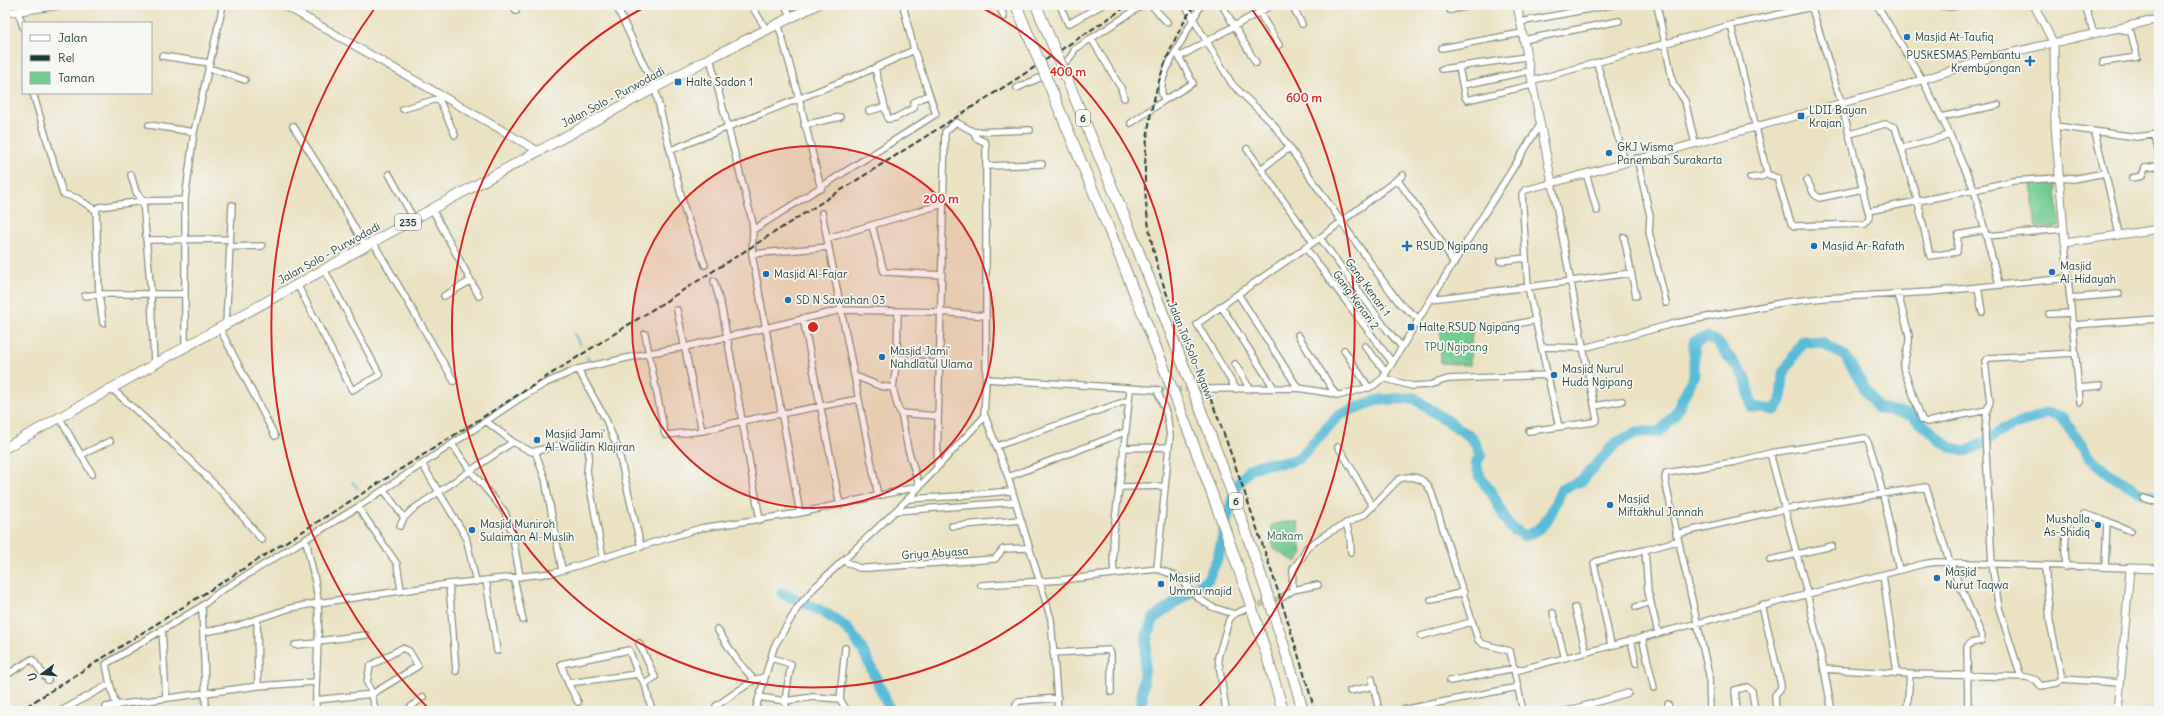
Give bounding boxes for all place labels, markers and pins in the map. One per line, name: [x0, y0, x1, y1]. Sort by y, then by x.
place label: Masjid At-Taufiq: [1915, 30, 1994, 44]
marker: Masjid At-Taufiq: [1902, 32, 1912, 42]
place label: PUSKESMAS Pembantu Krembyongan: [1906, 48, 2022, 75]
marker: PUSKESMAS Pembantu Krembyongan: [2024, 55, 2036, 67]
place label: Halte Sadon 1: [686, 75, 753, 89]
marker: Halte Sadon 1: [673, 77, 683, 87]
place label: LDII Bayan Krajan: [1809, 103, 1867, 130]
marker: LDII Bayan Krajan: [1796, 111, 1806, 121]
place label: GKJ Wisma Panembah Surakarta: [1617, 140, 1722, 167]
marker: GKJ Wisma Panembah Surakarta: [1604, 148, 1614, 158]
place label: RSUD Ngipang: [1416, 239, 1488, 253]
place label: Masjid Ar-Rafath: [1822, 239, 1905, 253]
marker: RSUD Ngipang: [1401, 240, 1413, 252]
marker: Masjid Ar-Rafath: [1809, 241, 1819, 251]
place label: Masjid Al-Hidayah: [2060, 259, 2116, 286]
place label: Masjid Al-Fajar: [774, 267, 848, 281]
marker: Masjid Al-Hidayah: [2047, 267, 2057, 277]
marker: Masjid Al-Fajar: [761, 269, 771, 279]
place label: SD N Sawahan 03: [796, 293, 885, 307]
marker: SD N Sawahan 03: [783, 295, 793, 305]
centre of rings: [806, 320, 820, 334]
place label: Halte RSUD Ngipang: [1419, 320, 1520, 334]
marker: Halte RSUD Ngipang: [1406, 322, 1416, 332]
place label: Masjid Jami' Nahdlatul Ulama: [890, 344, 973, 371]
marker: Masjid Jami' Nahdlatul Ulama: [877, 352, 887, 362]
place label: Masjid Nurul Huda Ngipang: [1562, 362, 1633, 389]
marker: Masjid Nurul Huda Ngipang: [1549, 370, 1559, 380]
place label: Masjid Jami' Al-Walidin Klajiran: [545, 427, 635, 454]
marker: Masjid Jami' Al-Walidin Klajiran: [532, 435, 542, 445]
place label: Masjid Miftakhul Jannah: [1618, 492, 1704, 519]
marker: Masjid Miftakhul Jannah: [1605, 500, 1615, 510]
place label: Musholla As-Shidiq: [2044, 512, 2090, 539]
place label: Masjid Muniroh Sulaiman Al-Muslih: [480, 517, 574, 544]
marker: Musholla As-Shidiq: [2093, 520, 2103, 530]
marker: Masjid Muniroh Sulaiman Al-Muslih: [467, 525, 477, 535]
place label: Masjid Nurut Taqwa: [1945, 565, 2008, 592]
place label: Masjid Ummu majid: [1169, 571, 1233, 598]
marker: Masjid Nurut Taqwa: [1932, 573, 1942, 583]
marker: Masjid Ummu majid: [1156, 579, 1166, 589]

